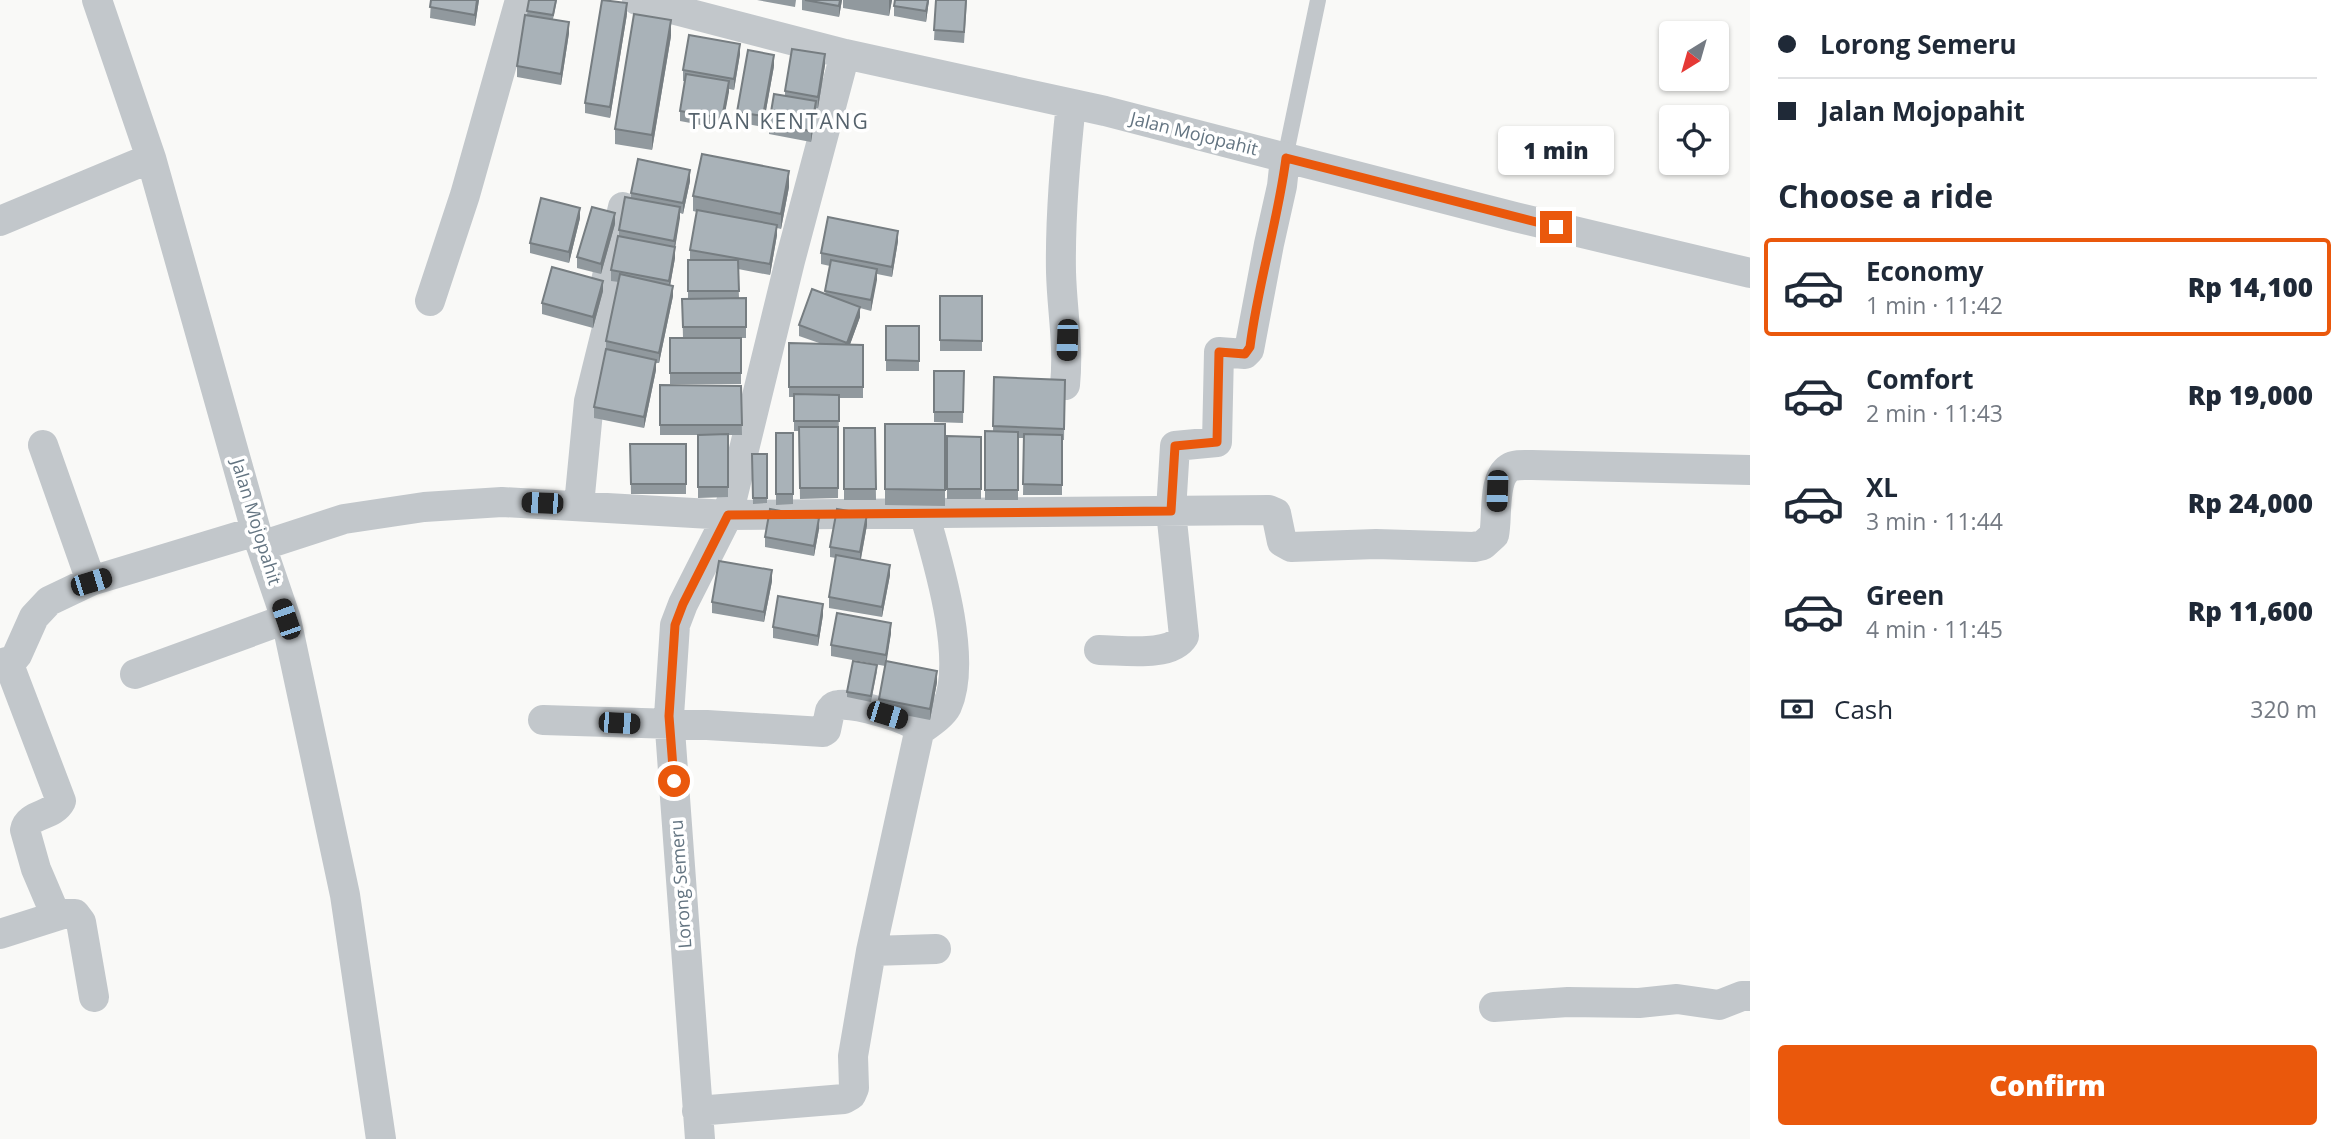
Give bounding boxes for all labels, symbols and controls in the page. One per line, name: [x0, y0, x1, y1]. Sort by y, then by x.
north arrow: [1659, 21, 1729, 91]
map controls: [1659, 21, 1729, 175]
text: Lorong Semeru: [1820, 26, 2017, 62]
text: Jalan Mojopahit: [1820, 93, 2025, 129]
street label: Jalan Mojopahit: [1126, 105, 1260, 160]
button: locate: [1659, 105, 1729, 175]
district label: TUAN KENTANG: [688, 107, 870, 135]
callout: 1 min: [1498, 126, 1614, 174]
text: 1 min: [1523, 134, 1589, 166]
text: Choose a ride: [1778, 174, 1993, 217]
route end: [1540, 211, 1572, 243]
text: Economy: [1866, 253, 1984, 289]
icon: car: [1782, 256, 1845, 319]
text: Rp 14,100: [2188, 269, 2313, 305]
text: 1 min · 11:42: [1866, 289, 2003, 321]
car: [1056, 319, 1079, 361]
text: Comfort: [1866, 361, 1973, 397]
icon: car: [1782, 364, 1845, 427]
text: Rp 19,000: [2188, 377, 2313, 413]
text: 2 min · 11:43: [1866, 397, 2003, 429]
street label: Jalan Mojopahit: [226, 454, 288, 588]
text: XL: [1866, 469, 1898, 505]
car: [1486, 470, 1509, 512]
icon: car: [1782, 472, 1845, 535]
text: Rp 24,000: [2188, 485, 2313, 521]
car: [521, 492, 564, 514]
text: 3 min · 11:44: [1866, 505, 2003, 537]
car: [68, 566, 115, 598]
text: Green: [1866, 577, 1944, 613]
icon: car: [1782, 580, 1845, 643]
text: Rp 11,600: [2188, 593, 2313, 629]
car: [270, 596, 303, 642]
text: 4 min · 11:45: [1866, 613, 2003, 645]
icon: cash: [1778, 690, 1816, 728]
text: Cash: [1834, 691, 1893, 727]
text: 320 m: [2250, 693, 2317, 725]
car: [864, 699, 911, 731]
car: [598, 711, 641, 735]
route start: [658, 765, 690, 797]
street label: Lorong Semeru: [664, 819, 696, 949]
button: Confirm: [1778, 1045, 2317, 1125]

